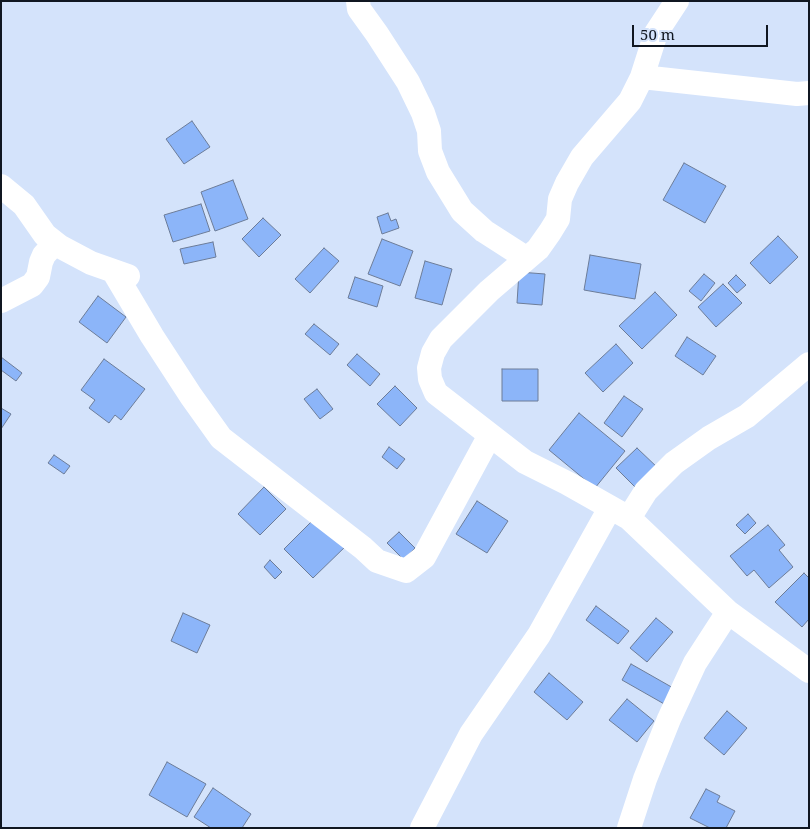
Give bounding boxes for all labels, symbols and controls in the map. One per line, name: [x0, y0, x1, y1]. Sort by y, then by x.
scale bar: [635, 15, 771, 47]
text: 50 m: [640, 24, 675, 44]

